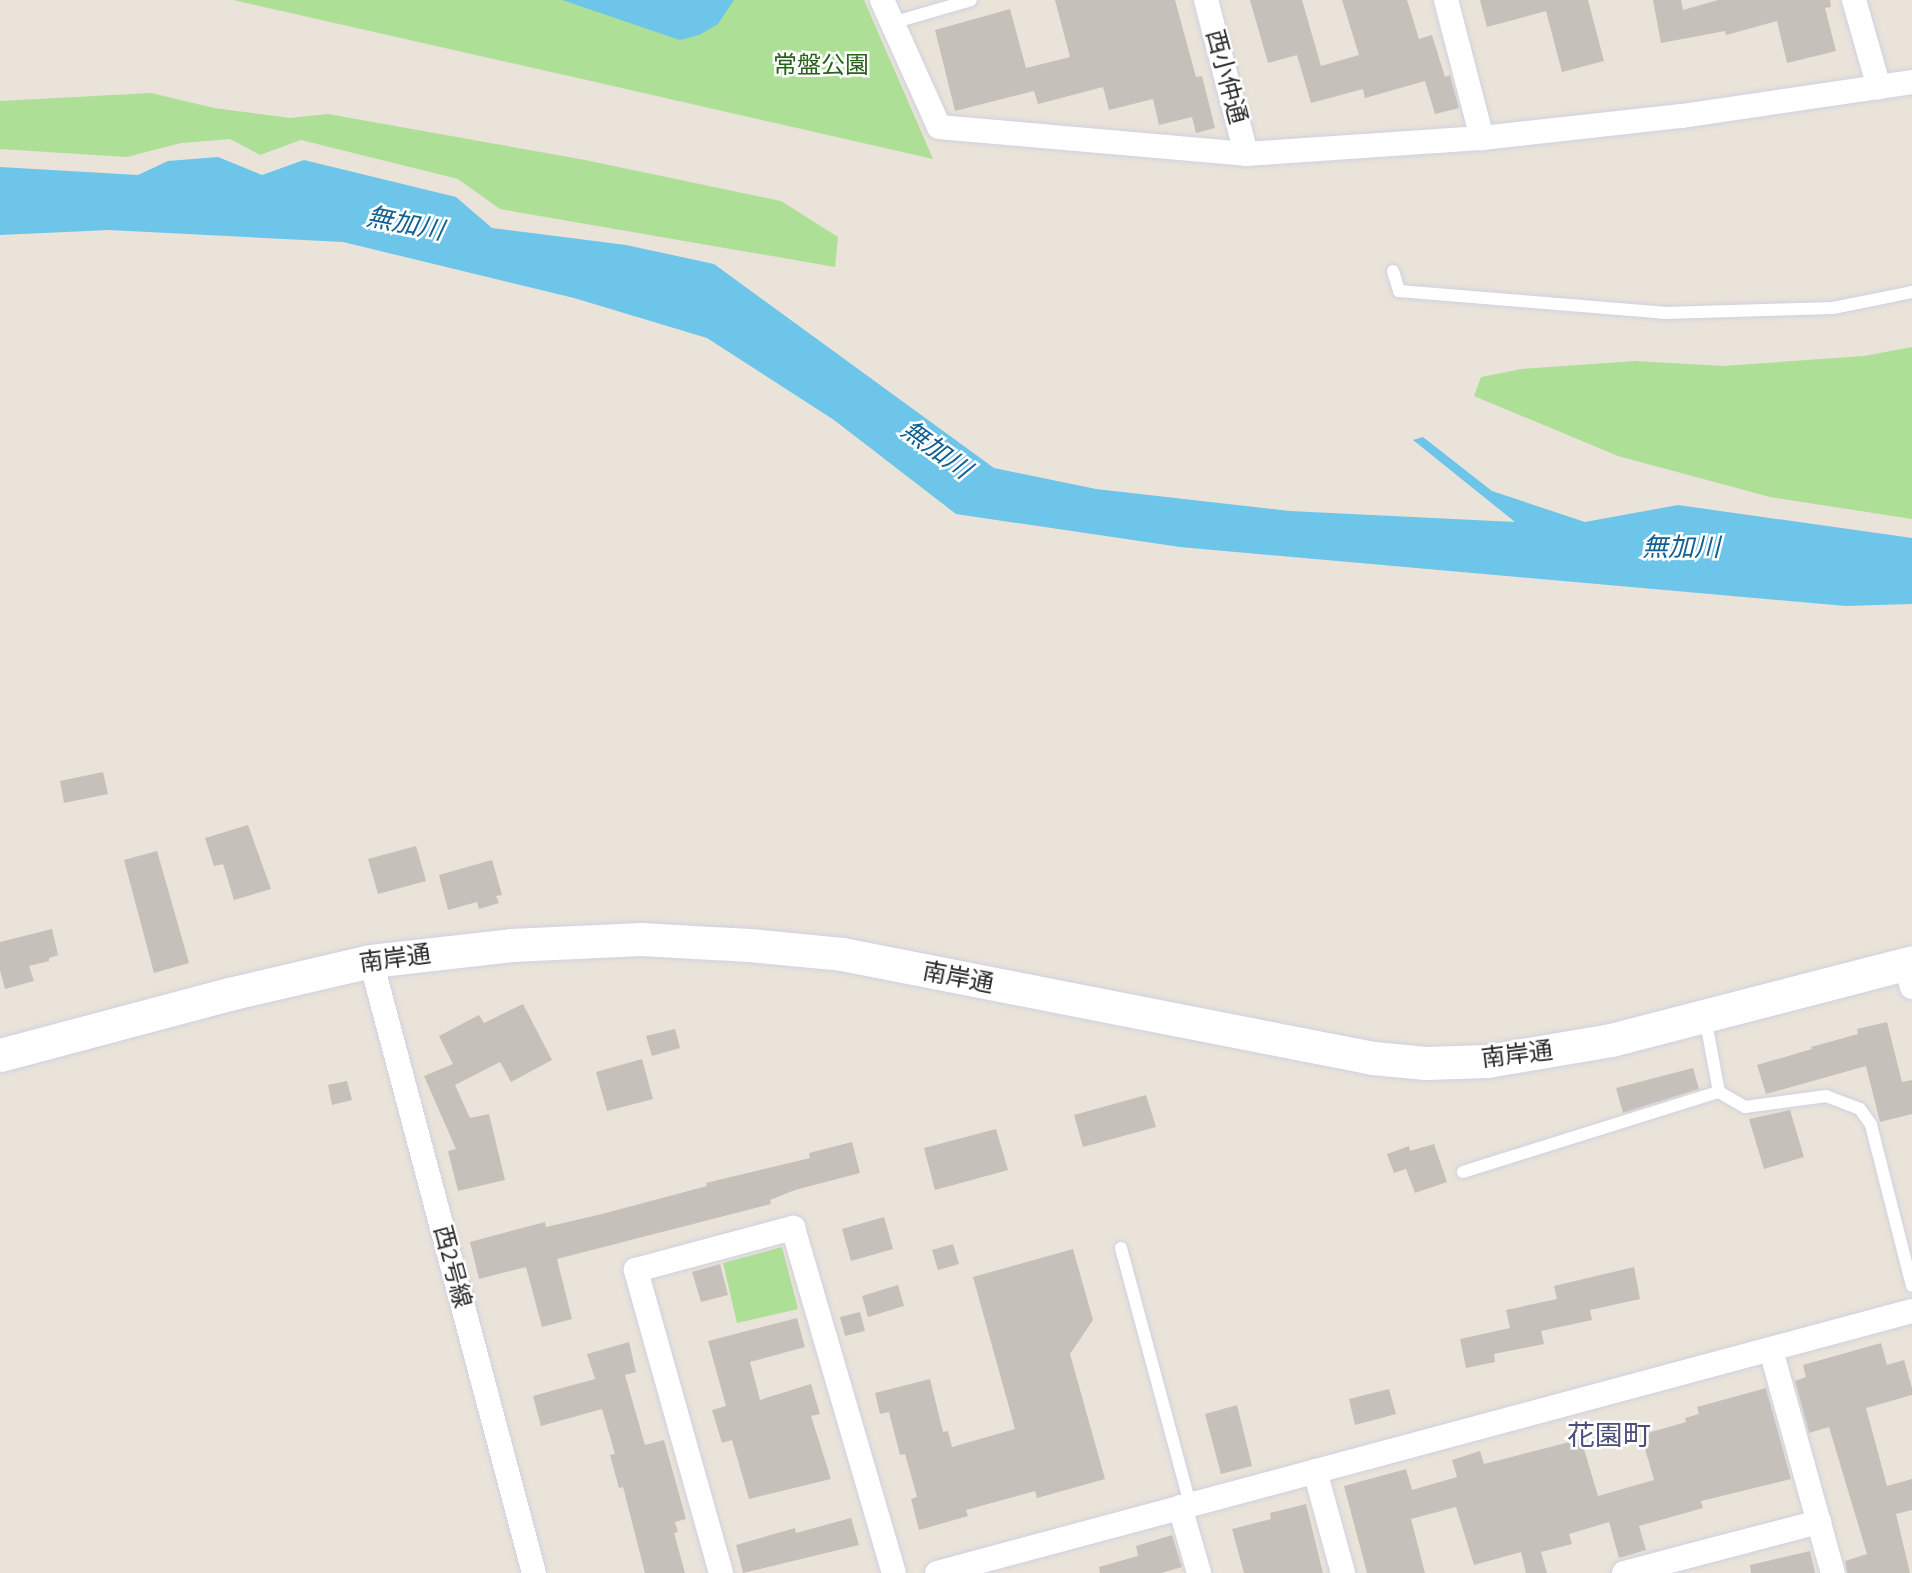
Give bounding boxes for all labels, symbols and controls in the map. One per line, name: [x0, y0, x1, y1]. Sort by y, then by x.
street label: 西小仲通: [1200, 27, 1252, 127]
park label: 常盤公園: [773, 52, 869, 80]
water label: 無加川: [364, 201, 446, 247]
water label: 無加川: [895, 414, 977, 486]
water label: 無加川: [1642, 532, 1720, 564]
street label: 南岸通: [357, 940, 433, 978]
street label: 南岸通: [920, 957, 996, 999]
street label: 南岸通: [1480, 1036, 1554, 1074]
street label: 西2号線: [427, 1223, 477, 1311]
district label: 花園町: [1567, 1419, 1651, 1453]

